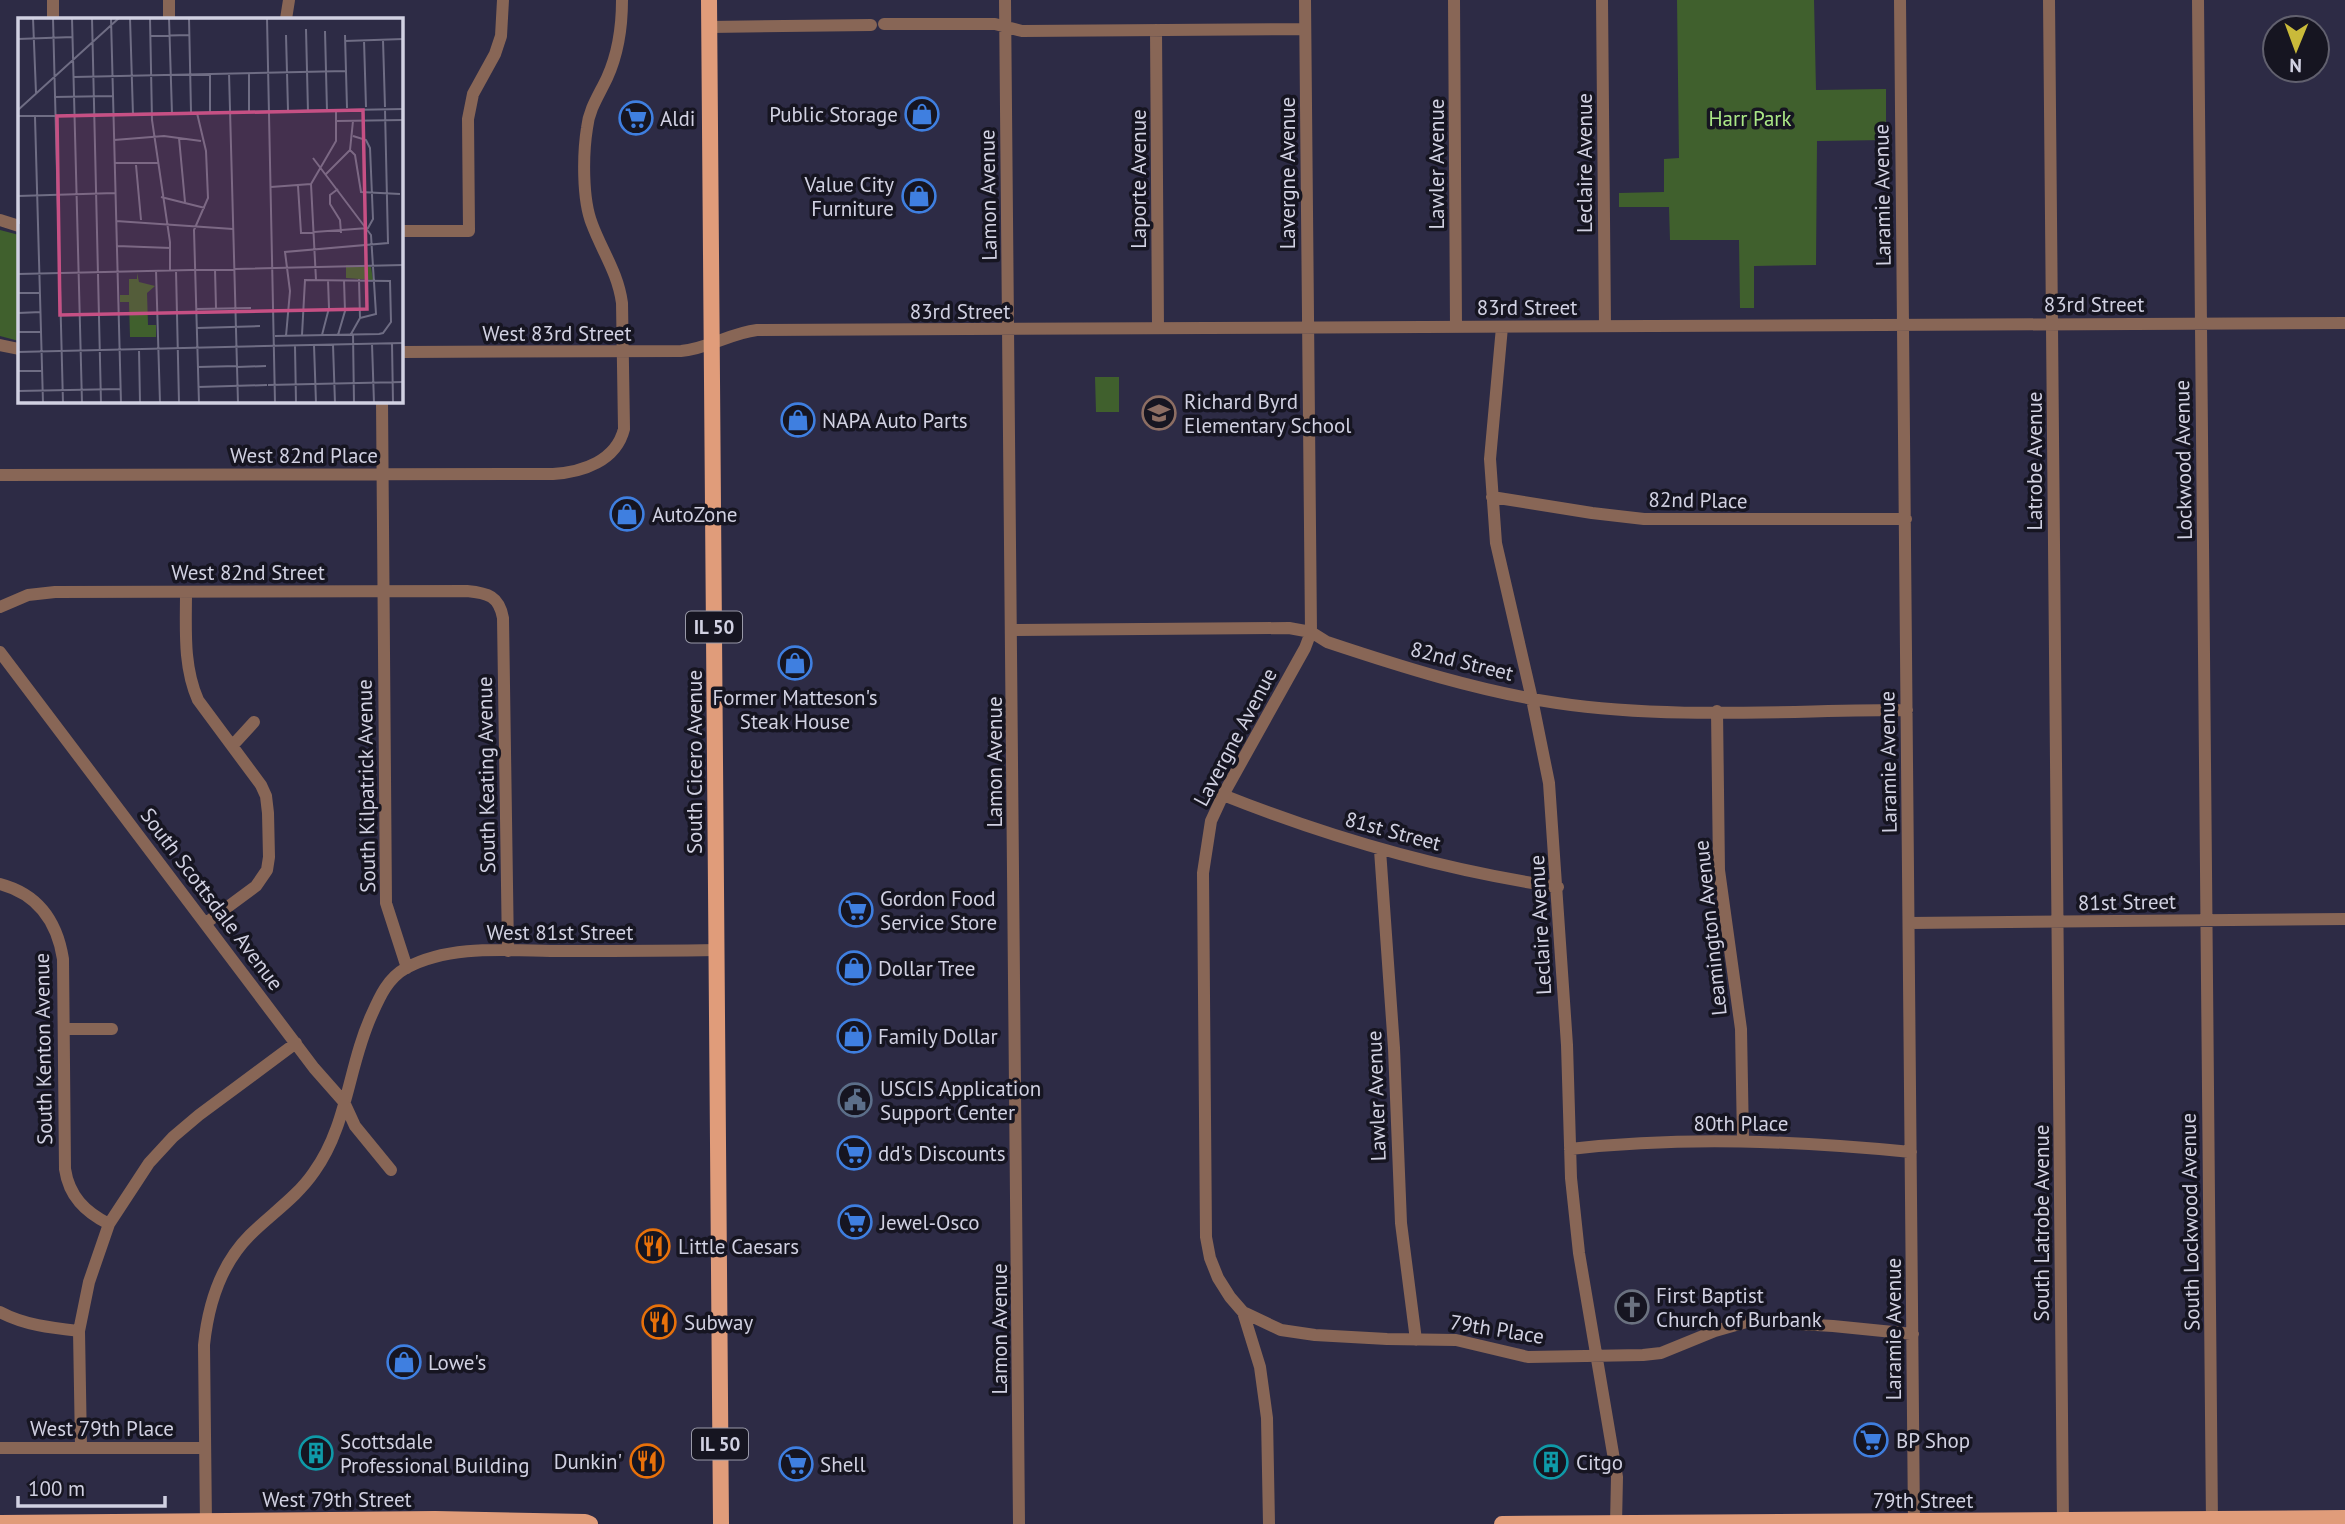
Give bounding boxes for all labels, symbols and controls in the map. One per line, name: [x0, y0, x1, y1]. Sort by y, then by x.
north arrow: [2261, 14, 2331, 84]
inset map: [18, 18, 402, 402]
text: N: [2289, 54, 2302, 78]
street label: Leclaire Avenue: [1571, 93, 1598, 233]
shop icon: Public Storage: [903, 95, 941, 133]
street label: Lavergne Avenue: [1274, 97, 1301, 249]
supermarket icon: Aldi: [617, 99, 655, 137]
street label: Lawler Avenue: [1423, 99, 1450, 229]
place label: Public Storage: [769, 101, 898, 128]
place label: Aldi: [660, 105, 695, 132]
park label: Harr Park: [1708, 105, 1792, 132]
street label: Laporte Avenue: [1125, 109, 1152, 249]
street label: Laramie Avenue: [1867, 124, 1897, 266]
street label: Lamon Avenue: [973, 129, 1003, 261]
place label: Value City Furniture: [803, 171, 894, 222]
shop icon: Value City Furniture: [900, 177, 938, 215]
street label: 83rd Street: [2044, 291, 2144, 318]
street label: 83rd Street: [1477, 294, 1577, 321]
street label: 83rd Street: [910, 298, 1010, 325]
street label: West 83rd Street: [482, 320, 632, 347]
street label: Lockwood Avenue: [2168, 380, 2198, 540]
place label: Richard Byrd Elementary School: [1184, 388, 1351, 439]
street label: Latrobe Avenue: [2021, 392, 2048, 530]
school or university icon: Richard Byrd Elementary School: [1140, 394, 1178, 432]
shop icon: NAPA Auto Parts: [779, 401, 817, 439]
place label: NAPA Auto Parts: [822, 407, 968, 434]
street label: West 82nd Place: [230, 442, 378, 469]
street label: 82nd Place: [1648, 486, 1748, 514]
shop icon: AutoZone: [608, 495, 646, 533]
place label: AutoZone: [652, 501, 738, 528]
street label: West 82nd Street: [171, 559, 325, 586]
road number: IL 50: [686, 612, 742, 642]
street label: 82nd Street: [1408, 635, 1516, 687]
shop icon: Former Matteson's Steak House: [776, 644, 814, 682]
street label: Lavergne Avenue: [1187, 663, 1283, 811]
street label: South Cicero Avenue: [681, 670, 708, 854]
street label: South Keating Avenue: [471, 676, 501, 874]
street label: South Kilpatrick Avenue: [351, 679, 381, 893]
place label: Former Matteson's Steak House: [712, 684, 878, 735]
street label: Laramie Avenue: [1873, 691, 1903, 833]
street label: Lamon Avenue: [981, 696, 1008, 828]
street label: South Scottsdale Avenue: [135, 802, 289, 996]
street label: 81st Street: [1342, 805, 1444, 857]
street label: Leamington Avenue: [1687, 839, 1733, 1017]
street label: Leclaire Avenue: [1523, 854, 1557, 996]
place label: Gordon Food Service Store: [880, 885, 997, 936]
street label: 81st Street: [2078, 888, 2176, 916]
supermarket icon: Gordon Food Service Store: [837, 891, 875, 929]
street label: West 81st Street: [487, 919, 633, 946]
shop icon: Dollar Tree: [835, 949, 873, 987]
street label: South Kenton Avenue: [28, 953, 58, 1145]
place label: Dollar Tree: [878, 955, 975, 982]
shop icon: Family Dollar: [835, 1017, 873, 1055]
place label: Family Dollar: [878, 1023, 998, 1050]
street label: Lawler Avenue: [1360, 1030, 1392, 1162]
place label: USCIS Application Support Center: [880, 1075, 1041, 1126]
public building icon: USCIS Application Support Center: [836, 1081, 874, 1119]
street label: 80th Place: [1693, 1110, 1789, 1137]
street label: South Lockwood Avenue: [2175, 1113, 2205, 1331]
street label: South Latrobe Avenue: [2028, 1125, 2055, 1321]
supermarket icon: dd's Discounts: [835, 1134, 873, 1172]
place label: dd's Discounts: [878, 1140, 1006, 1167]
supermarket icon: Jewel-Osco: [836, 1203, 874, 1241]
place label: Jewel-Osco: [879, 1209, 980, 1236]
restaurant icon: Little Caesars: [634, 1227, 672, 1265]
place label: Little Caesars: [678, 1233, 799, 1260]
street label: Laramie Avenue: [1880, 1258, 1907, 1400]
street label: Lamon Avenue: [986, 1263, 1013, 1395]
place label: First Baptist Church of Burbank: [1656, 1282, 1822, 1333]
church icon: First Baptist Church of Burbank: [1613, 1288, 1651, 1326]
restaurant icon: Subway: [640, 1303, 678, 1341]
street label: 79th Place: [1448, 1308, 1546, 1350]
place label: Subway: [684, 1309, 753, 1336]
shop icon: Lowe's: [385, 1343, 423, 1381]
place label: Lowe's: [428, 1349, 486, 1376]
street label: West 79th Place: [30, 1415, 174, 1442]
supermarket icon: BP Shop: [1852, 1421, 1890, 1459]
place label: BP Shop: [1896, 1427, 1970, 1454]
place label: Scottsdale Professional Building: [340, 1428, 530, 1479]
road number: IL 50: [692, 1428, 748, 1460]
building icon: Scottsdale Professional Building: [297, 1434, 335, 1472]
restaurant icon: Dunkin': [628, 1442, 666, 1480]
building icon: Citgo: [1532, 1443, 1570, 1481]
supermarket icon: Shell: [777, 1445, 815, 1483]
place label: Dunkin': [554, 1448, 622, 1475]
place label: Citgo: [1576, 1449, 1623, 1476]
place label: Shell: [820, 1451, 866, 1478]
scale bar: [18, 1464, 164, 1508]
text: 100 m: [28, 1475, 85, 1502]
street label: West 79th Street: [262, 1486, 412, 1513]
street label: 79th Street: [1873, 1487, 1973, 1514]

